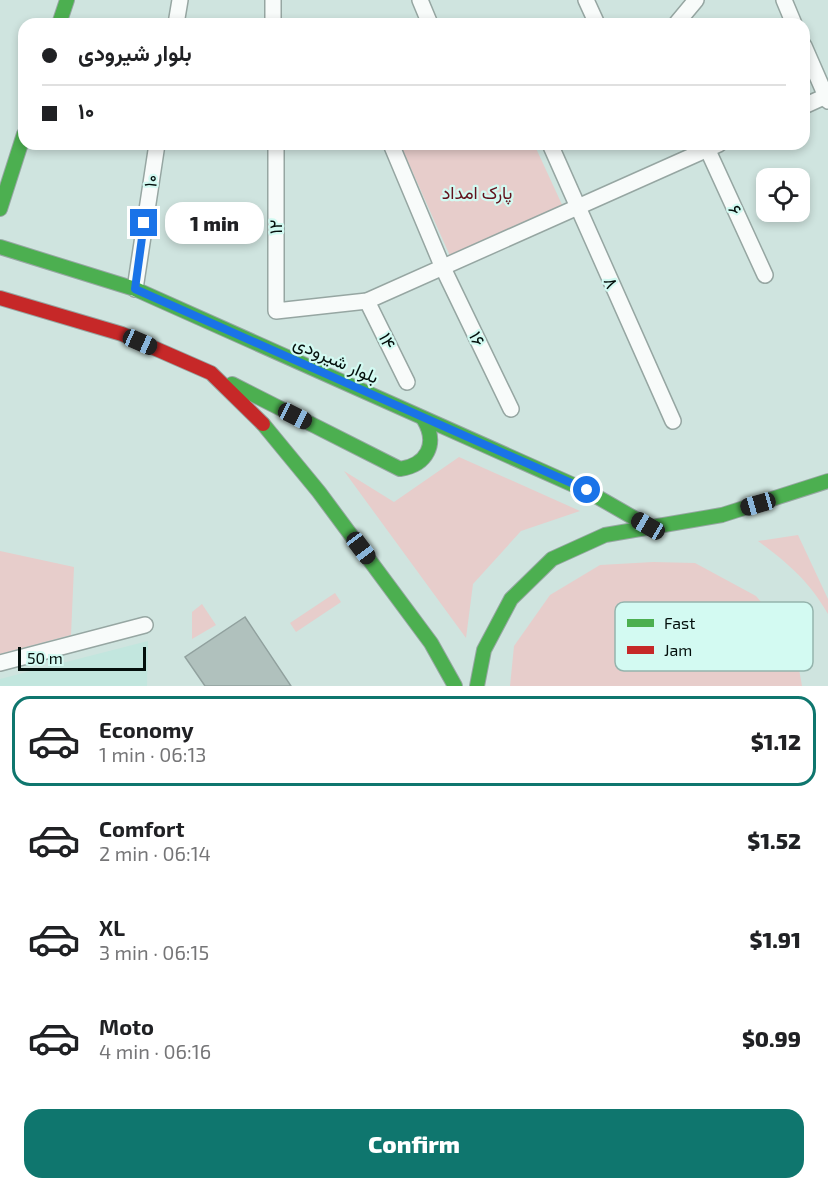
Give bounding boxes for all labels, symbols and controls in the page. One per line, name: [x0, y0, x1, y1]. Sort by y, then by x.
text: بلوار شیرودی: [78, 39, 192, 65]
text: ۱۰: [78, 97, 95, 123]
map controls: [756, 168, 810, 222]
button: locate: [756, 168, 810, 222]
street label: ۱۰: [138, 173, 162, 189]
park label: پارک امداد: [442, 181, 512, 205]
street label: ۶: [724, 201, 748, 218]
callout: 1 min: [165, 202, 264, 244]
route end: [130, 209, 157, 236]
text: 1 min: [190, 211, 239, 235]
street label: ۱۲: [264, 220, 286, 234]
street label: ۸: [600, 273, 624, 292]
car: [120, 326, 160, 358]
street label: ۱۶: [465, 327, 491, 350]
street label: ۱۴: [375, 329, 401, 352]
street label: بلوار شیرودی: [290, 331, 382, 389]
car: [275, 400, 315, 432]
route start: [573, 476, 600, 503]
car: [738, 490, 778, 518]
car: [628, 509, 668, 543]
car: [343, 528, 379, 568]
legend: [615, 602, 813, 671]
text: Fast: [664, 613, 695, 632]
text: Jam: [664, 640, 692, 659]
scale bar: [18, 644, 146, 672]
text: 50 m: [27, 648, 63, 667]
icon: car: [27, 714, 81, 768]
text: Economy: [99, 716, 194, 742]
text: $1.12: [751, 728, 801, 754]
text: 1 min · 06:13: [99, 742, 206, 766]
icon: car: [27, 813, 81, 867]
text: Comfort: [99, 815, 184, 841]
text: $1.52: [747, 827, 801, 853]
text: 2 min · 06:14: [99, 841, 211, 865]
icon: car: [27, 912, 81, 966]
text: XL: [99, 914, 125, 940]
text: $1.91: [749, 926, 801, 952]
text: 3 min · 06:15: [99, 940, 209, 964]
icon: car: [27, 1011, 81, 1065]
text: Moto: [99, 1013, 154, 1039]
text: $0.99: [742, 1025, 801, 1051]
text: 4 min · 06:16: [99, 1039, 211, 1063]
button: Confirm: [24, 1109, 804, 1178]

